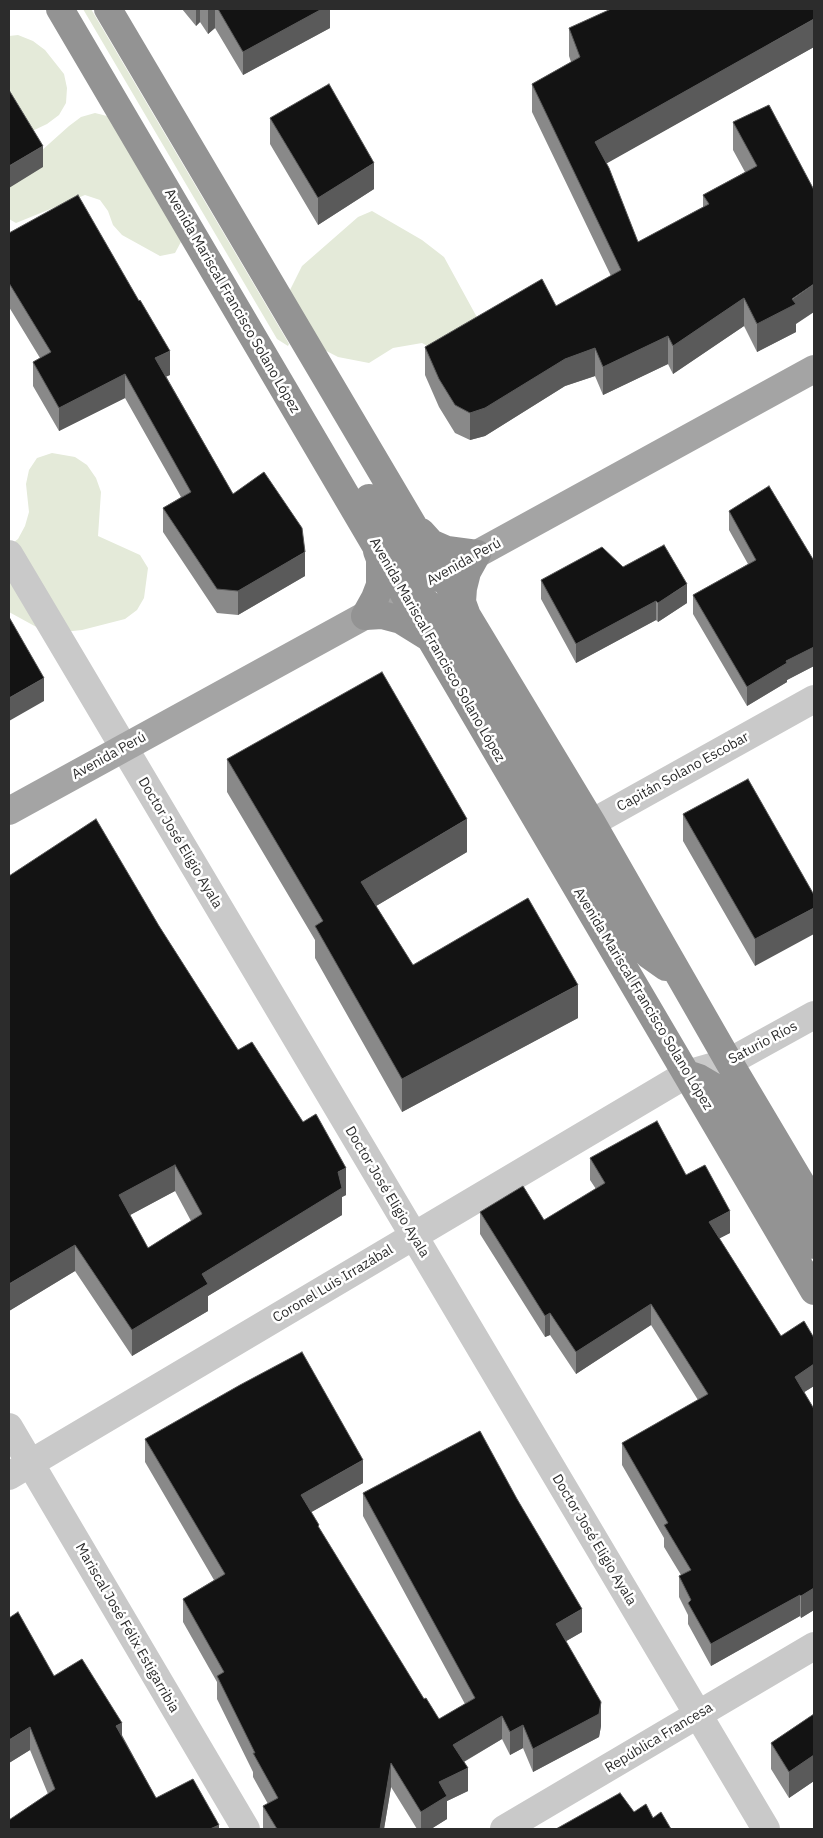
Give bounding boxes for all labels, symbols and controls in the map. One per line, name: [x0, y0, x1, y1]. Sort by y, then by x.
street label: Avenida Mariscal Francisco Solano López: [161, 186, 303, 416]
street label: Avenida Mariscal Francisco Solano López: [366, 535, 508, 765]
street label: Avenida Perú: [424, 535, 504, 589]
street label: Avenida Perú: [69, 729, 149, 783]
street label: Capitán Solano Escobar: [614, 729, 752, 815]
street label: Doctor José Eligio Ayala: [134, 774, 226, 912]
street label: Avenida Mariscal Francisco Solano López: [570, 885, 716, 1113]
street label: Saturio Ríos: [726, 1018, 800, 1068]
street label: Doctor José Eligio Ayala: [341, 1123, 433, 1261]
street label: Coronel Luis Irrazábal: [270, 1241, 396, 1327]
street label: Doctor José Eligio Ayala: [548, 1471, 640, 1609]
street label: Mariscal José Félix Estigarribia: [72, 1540, 182, 1716]
street label: República Francesa: [602, 1699, 716, 1777]

